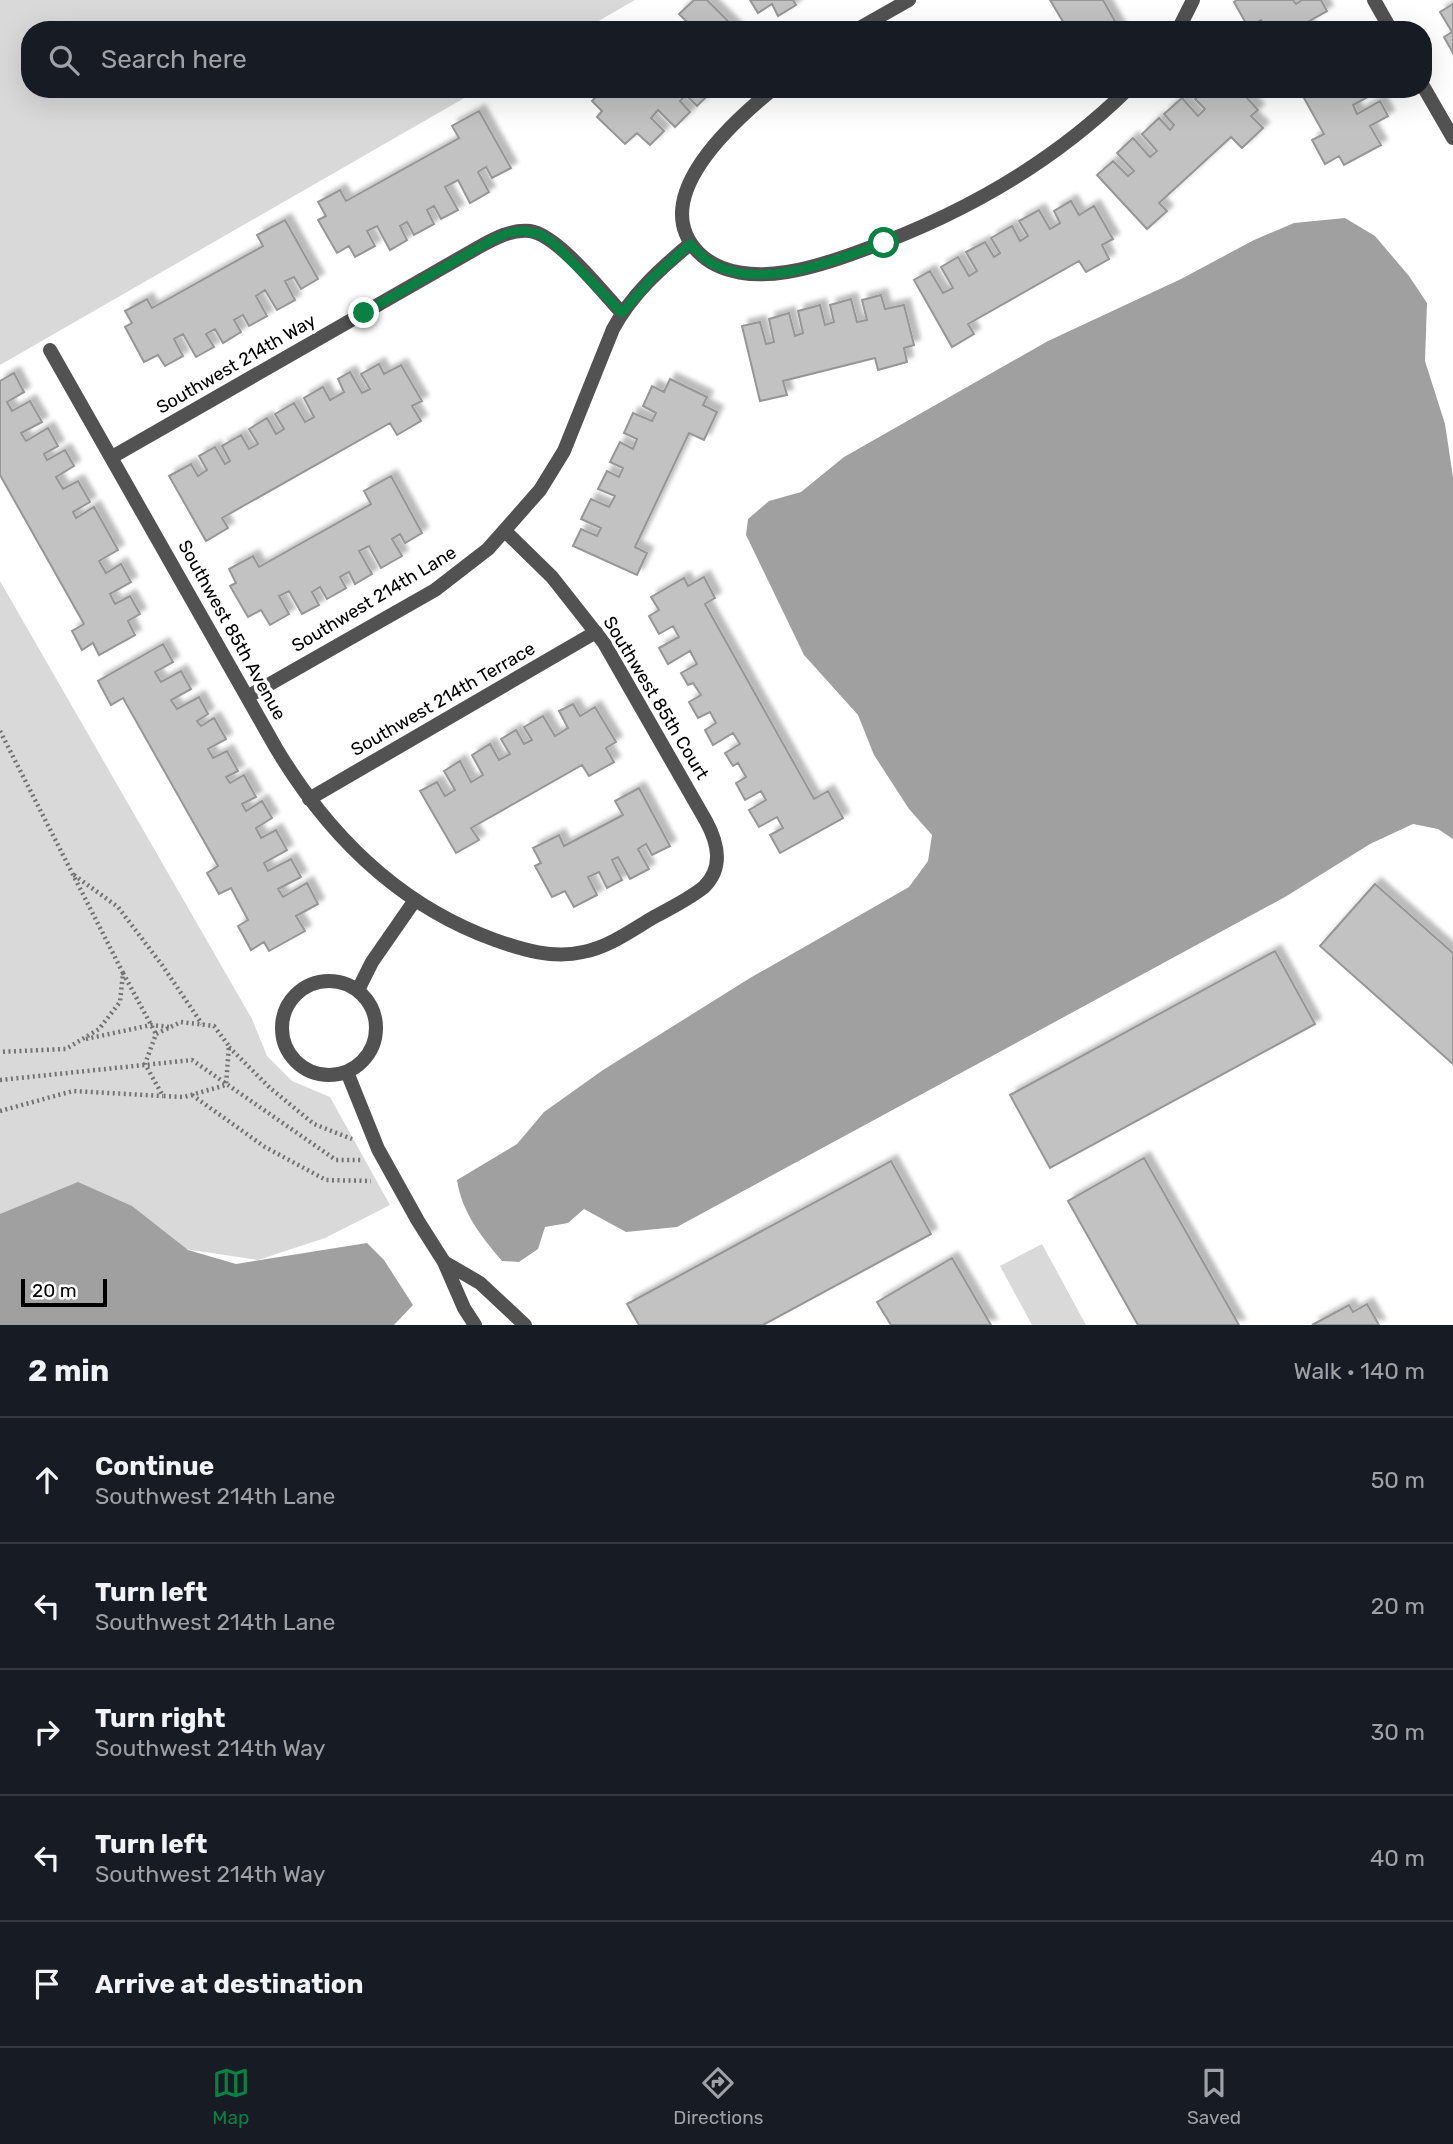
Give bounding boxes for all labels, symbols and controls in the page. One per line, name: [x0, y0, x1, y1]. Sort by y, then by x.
search box: [21, 21, 1432, 98]
icon: search: [45, 41, 83, 79]
text: Search here: [101, 44, 247, 75]
route start: [868, 227, 899, 258]
route end: [348, 297, 379, 328]
street label: Southwest 214th Way: [152, 309, 320, 419]
street label: Southwest 85th Avenue: [173, 536, 291, 724]
street label: Southwest 214th Lane: [288, 541, 460, 657]
street label: Southwest 85th Court: [598, 612, 714, 784]
street label: Southwest 214th Terrace: [347, 637, 539, 761]
scale bar: [21, 1276, 107, 1308]
text: 20 m: [32, 1279, 77, 1302]
text: 2 min: [28, 1353, 109, 1389]
text: Walk · 140 m: [1293, 1357, 1425, 1385]
text: Continue: [95, 1451, 214, 1482]
icon: ahead: [28, 1461, 66, 1499]
text: 50 m: [1371, 1466, 1425, 1494]
text: Southwest 214th Lane: [95, 1482, 335, 1510]
text: Turn left: [95, 1577, 207, 1608]
icon: left: [28, 1587, 66, 1625]
text: 20 m: [1371, 1592, 1425, 1620]
text: Southwest 214th Lane: [95, 1608, 335, 1636]
text: Turn right: [95, 1703, 225, 1734]
icon: right: [28, 1713, 66, 1751]
text: 30 m: [1370, 1718, 1425, 1746]
text: Southwest 214th Way: [95, 1734, 325, 1762]
text: Turn left: [95, 1829, 207, 1860]
icon: left: [28, 1839, 66, 1877]
text: 40 m: [1370, 1844, 1425, 1872]
text: Southwest 214th Way: [95, 1860, 325, 1888]
icon: arrive: [28, 1965, 66, 2003]
text: Arrive at destination: [95, 1969, 363, 2000]
tab: Map: [212, 2064, 250, 2129]
tab: Directions: [673, 2064, 763, 2129]
tab: Saved: [1187, 2064, 1241, 2129]

